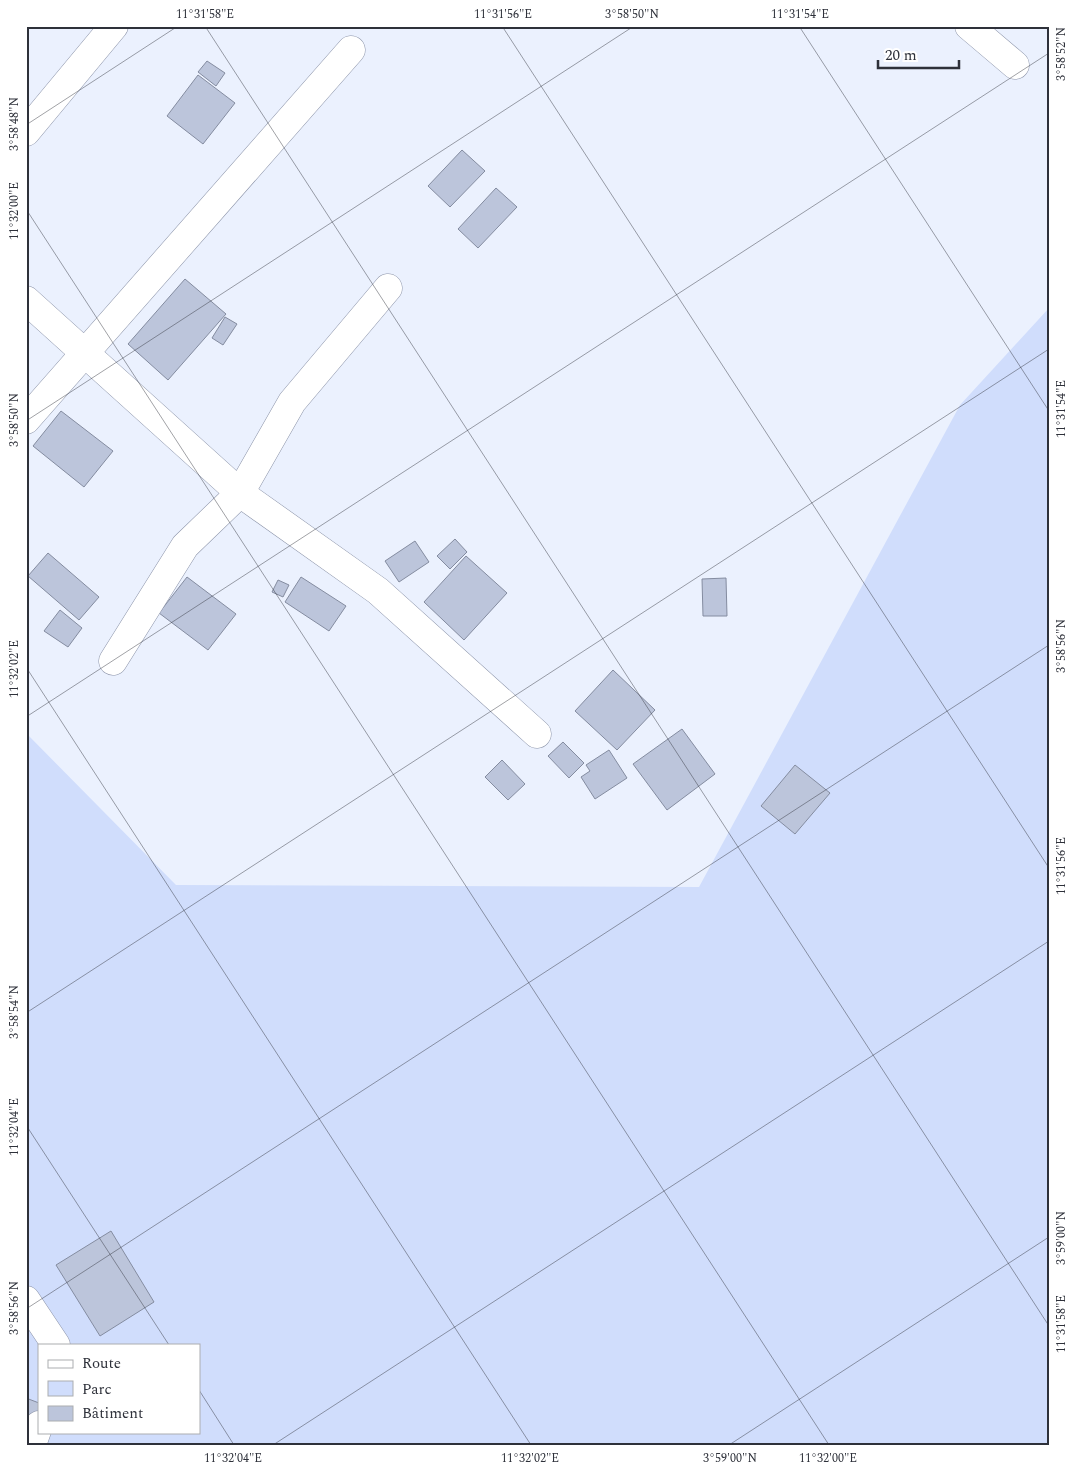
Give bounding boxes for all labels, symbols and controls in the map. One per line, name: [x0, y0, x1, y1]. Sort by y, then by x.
text: 11°31'58"E: [176, 5, 234, 24]
text: 11°31'56"E: [474, 5, 532, 24]
text: 3°58'50"N: [605, 5, 659, 24]
text: 11°31'54"E: [771, 5, 829, 24]
text: 3°58'52"N: [1052, 27, 1071, 81]
scale bar: [878, 38, 959, 70]
text: 20 m: [885, 44, 917, 67]
text: 3°58'48"N: [5, 97, 24, 151]
text: 11°32'00"E: [5, 182, 24, 240]
text: 11°31'54"E: [1052, 380, 1071, 438]
text: 3°58'50"N: [5, 393, 24, 447]
text: 3°58'56"N: [1052, 619, 1071, 673]
text: 11°32'02"E: [5, 640, 24, 698]
text: 11°31'56"E: [1052, 837, 1071, 895]
text: 3°58'54"N: [5, 985, 24, 1039]
text: 11°32'04"E: [5, 1098, 24, 1156]
text: 3°59'00"N: [1052, 1211, 1071, 1265]
text: 3°58'56"N: [5, 1281, 24, 1335]
text: 11°31'58"E: [1052, 1295, 1071, 1353]
legend: [38, 1344, 200, 1434]
text: Route: [82, 1352, 121, 1375]
text: Parc: [82, 1378, 112, 1401]
text: Bâtiment: [82, 1402, 143, 1425]
text: 11°32'04"E: [204, 1449, 262, 1468]
text: 11°32'02"E: [501, 1449, 559, 1468]
text: 3°59'00"N: [703, 1449, 757, 1468]
text: 11°32'00"E: [799, 1449, 857, 1468]

